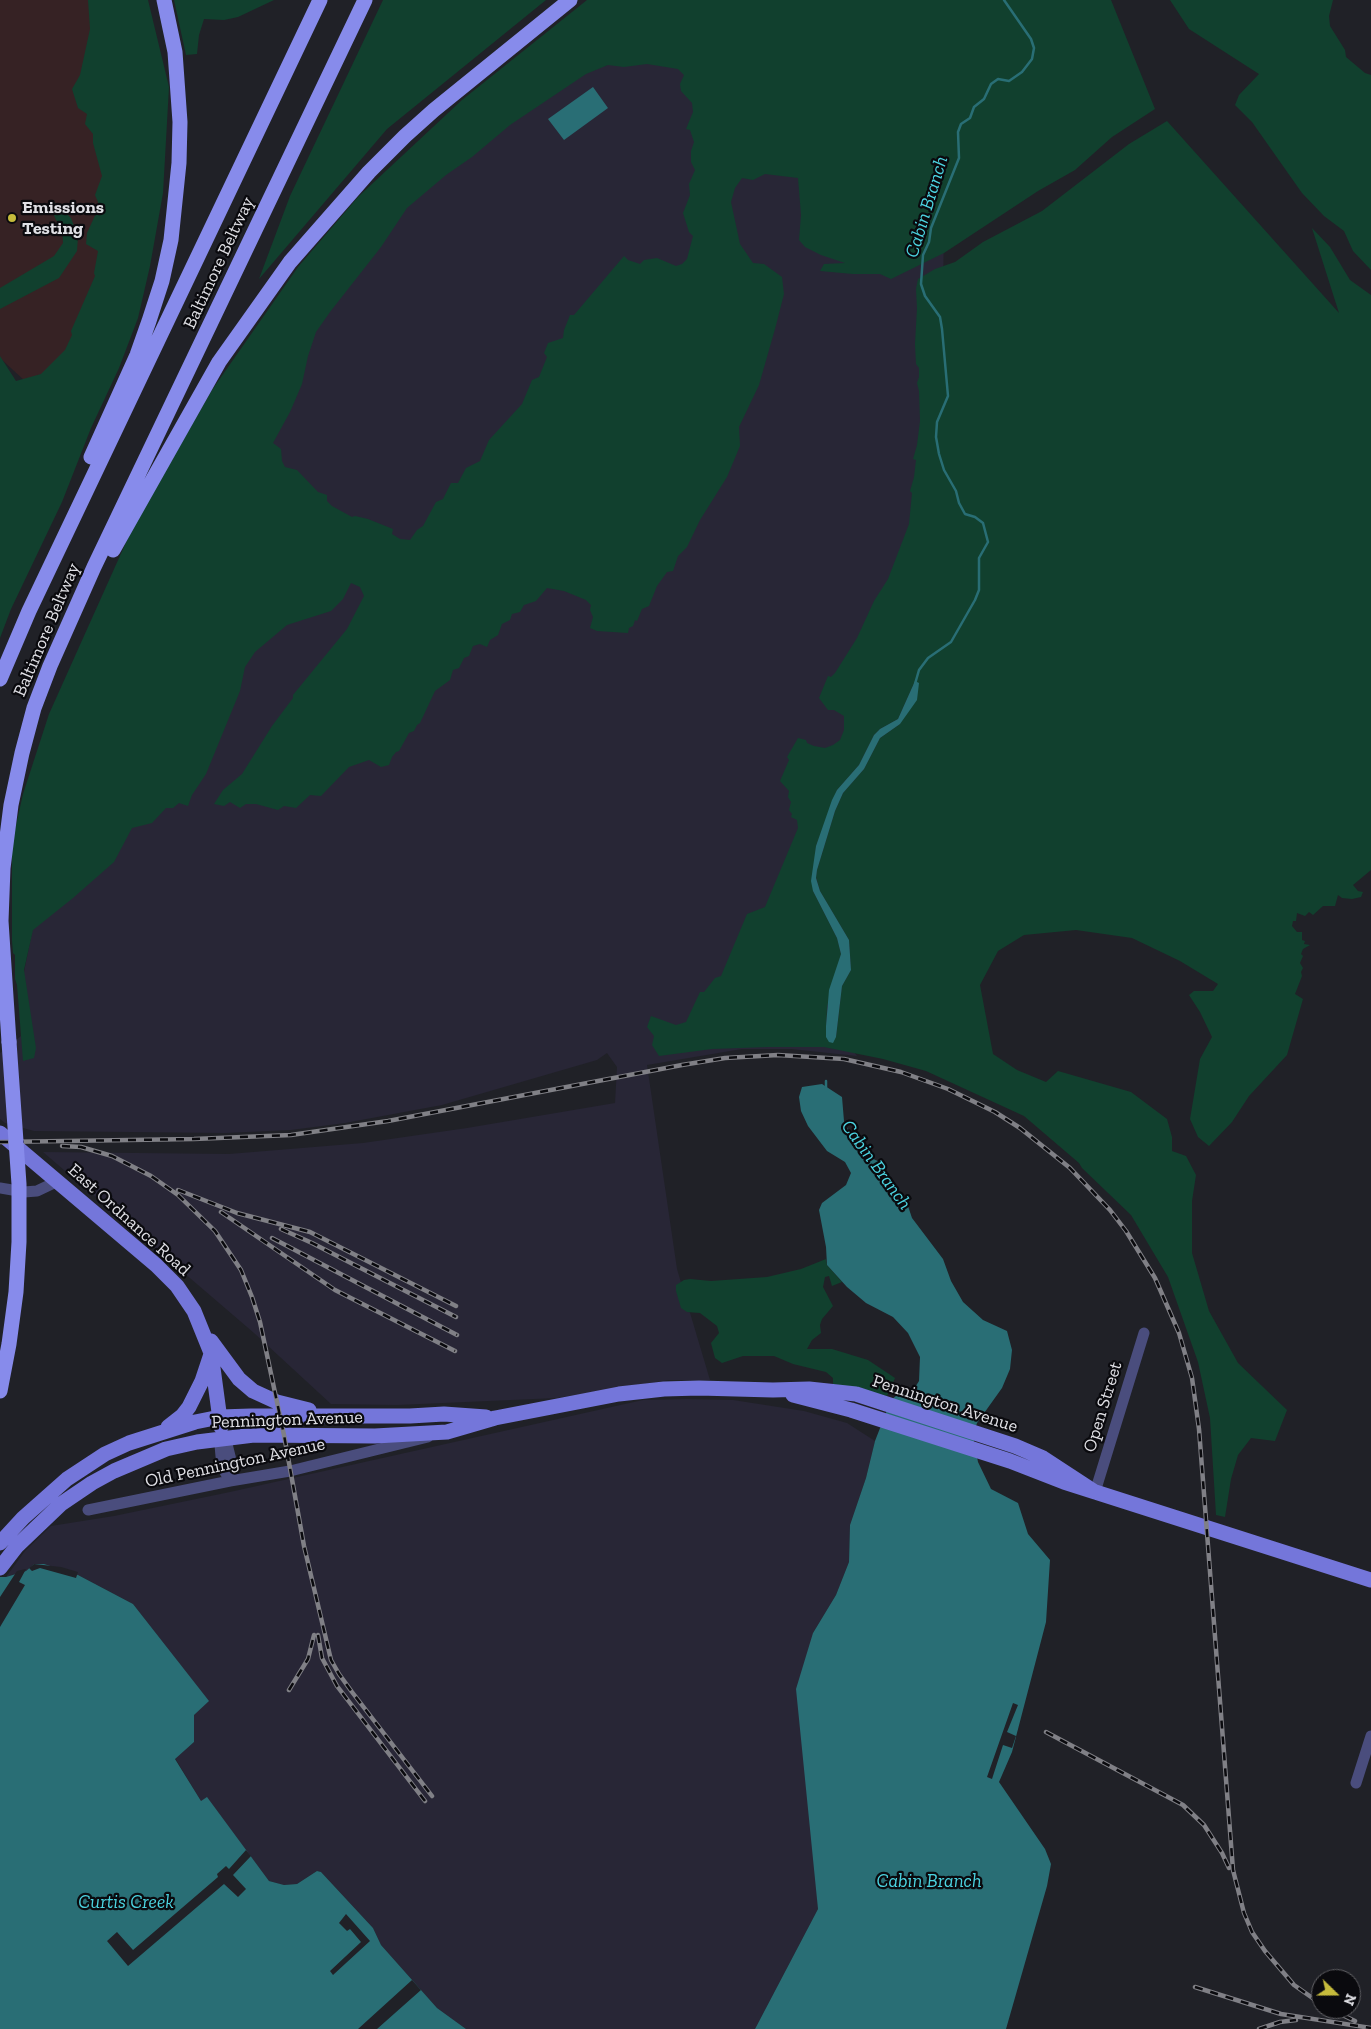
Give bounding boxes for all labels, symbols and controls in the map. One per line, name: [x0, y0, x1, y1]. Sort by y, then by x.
water label: Cabin Branch: [901, 153, 953, 261]
street label: Baltimore Beltway: [179, 194, 259, 332]
place label: Emissions Testing: [22, 197, 104, 240]
marker: Emissions Testing: [6, 212, 18, 224]
street label: Baltimore Beltway: [9, 560, 85, 700]
water label: Cabin Branch: [836, 1116, 916, 1214]
street label: East Ordnance Road: [63, 1159, 195, 1281]
street label: Open Street: [1079, 1359, 1127, 1455]
street label: Pennington Avenue: [870, 1370, 1020, 1438]
street label: Pennington Avenue: [211, 1407, 363, 1433]
street label: Old Pennington Avenue: [143, 1433, 327, 1493]
water label: Cabin Branch: [876, 1871, 982, 1893]
water label: Curtis Creek: [78, 1892, 174, 1914]
north arrow: [1311, 1969, 1361, 2019]
text: N: [1340, 1991, 1359, 2008]

